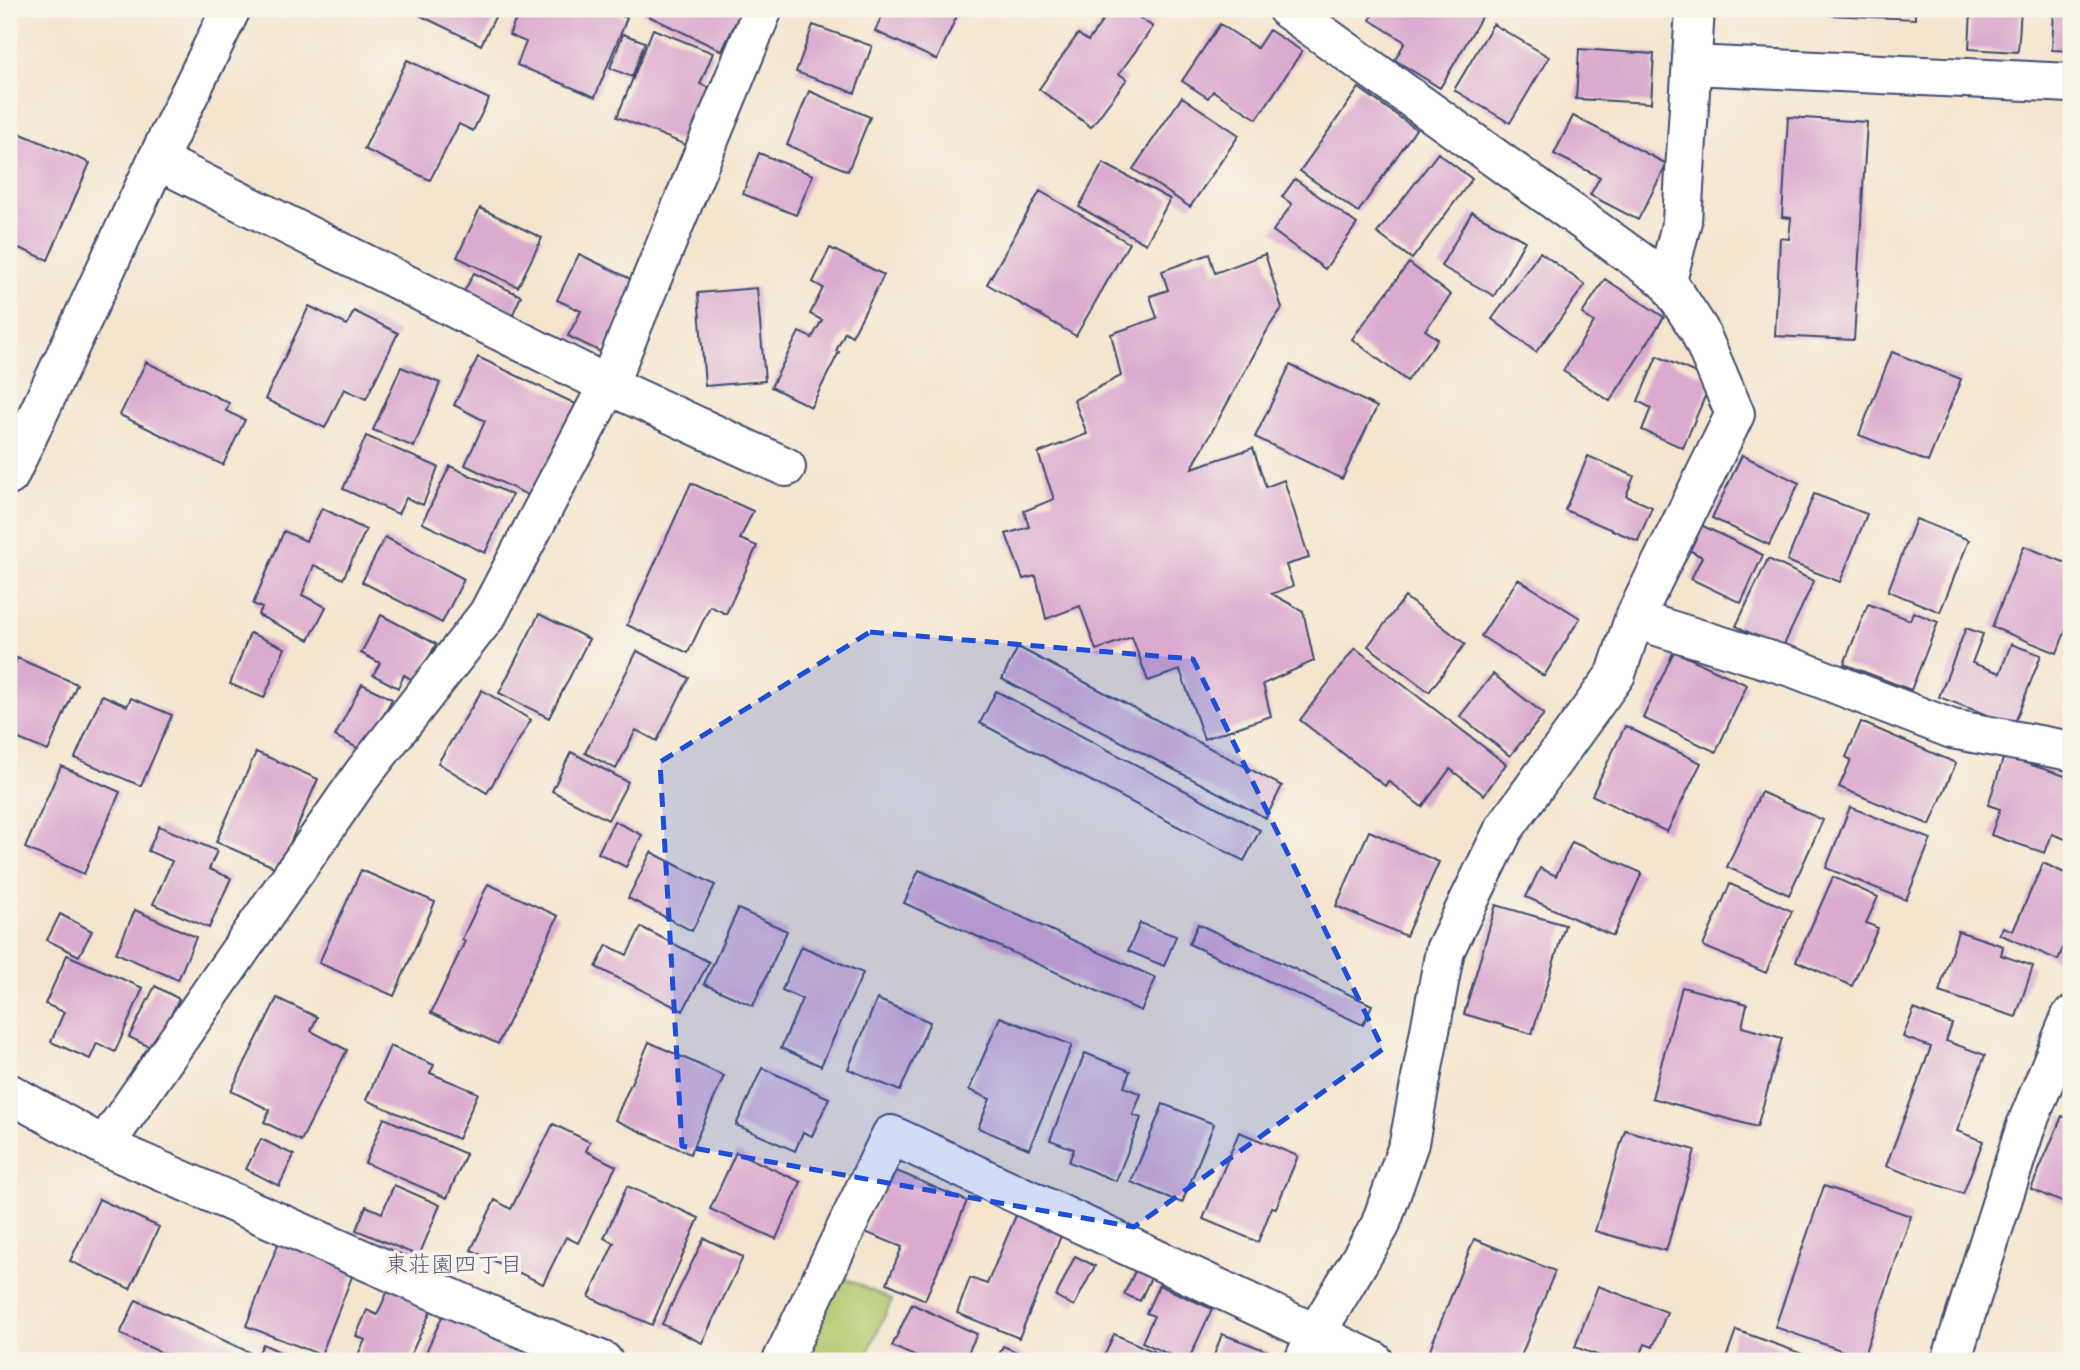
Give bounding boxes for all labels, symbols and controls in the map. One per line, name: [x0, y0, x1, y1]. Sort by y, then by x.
district label: 東荘園四丁目: [385, 1245, 523, 1280]

